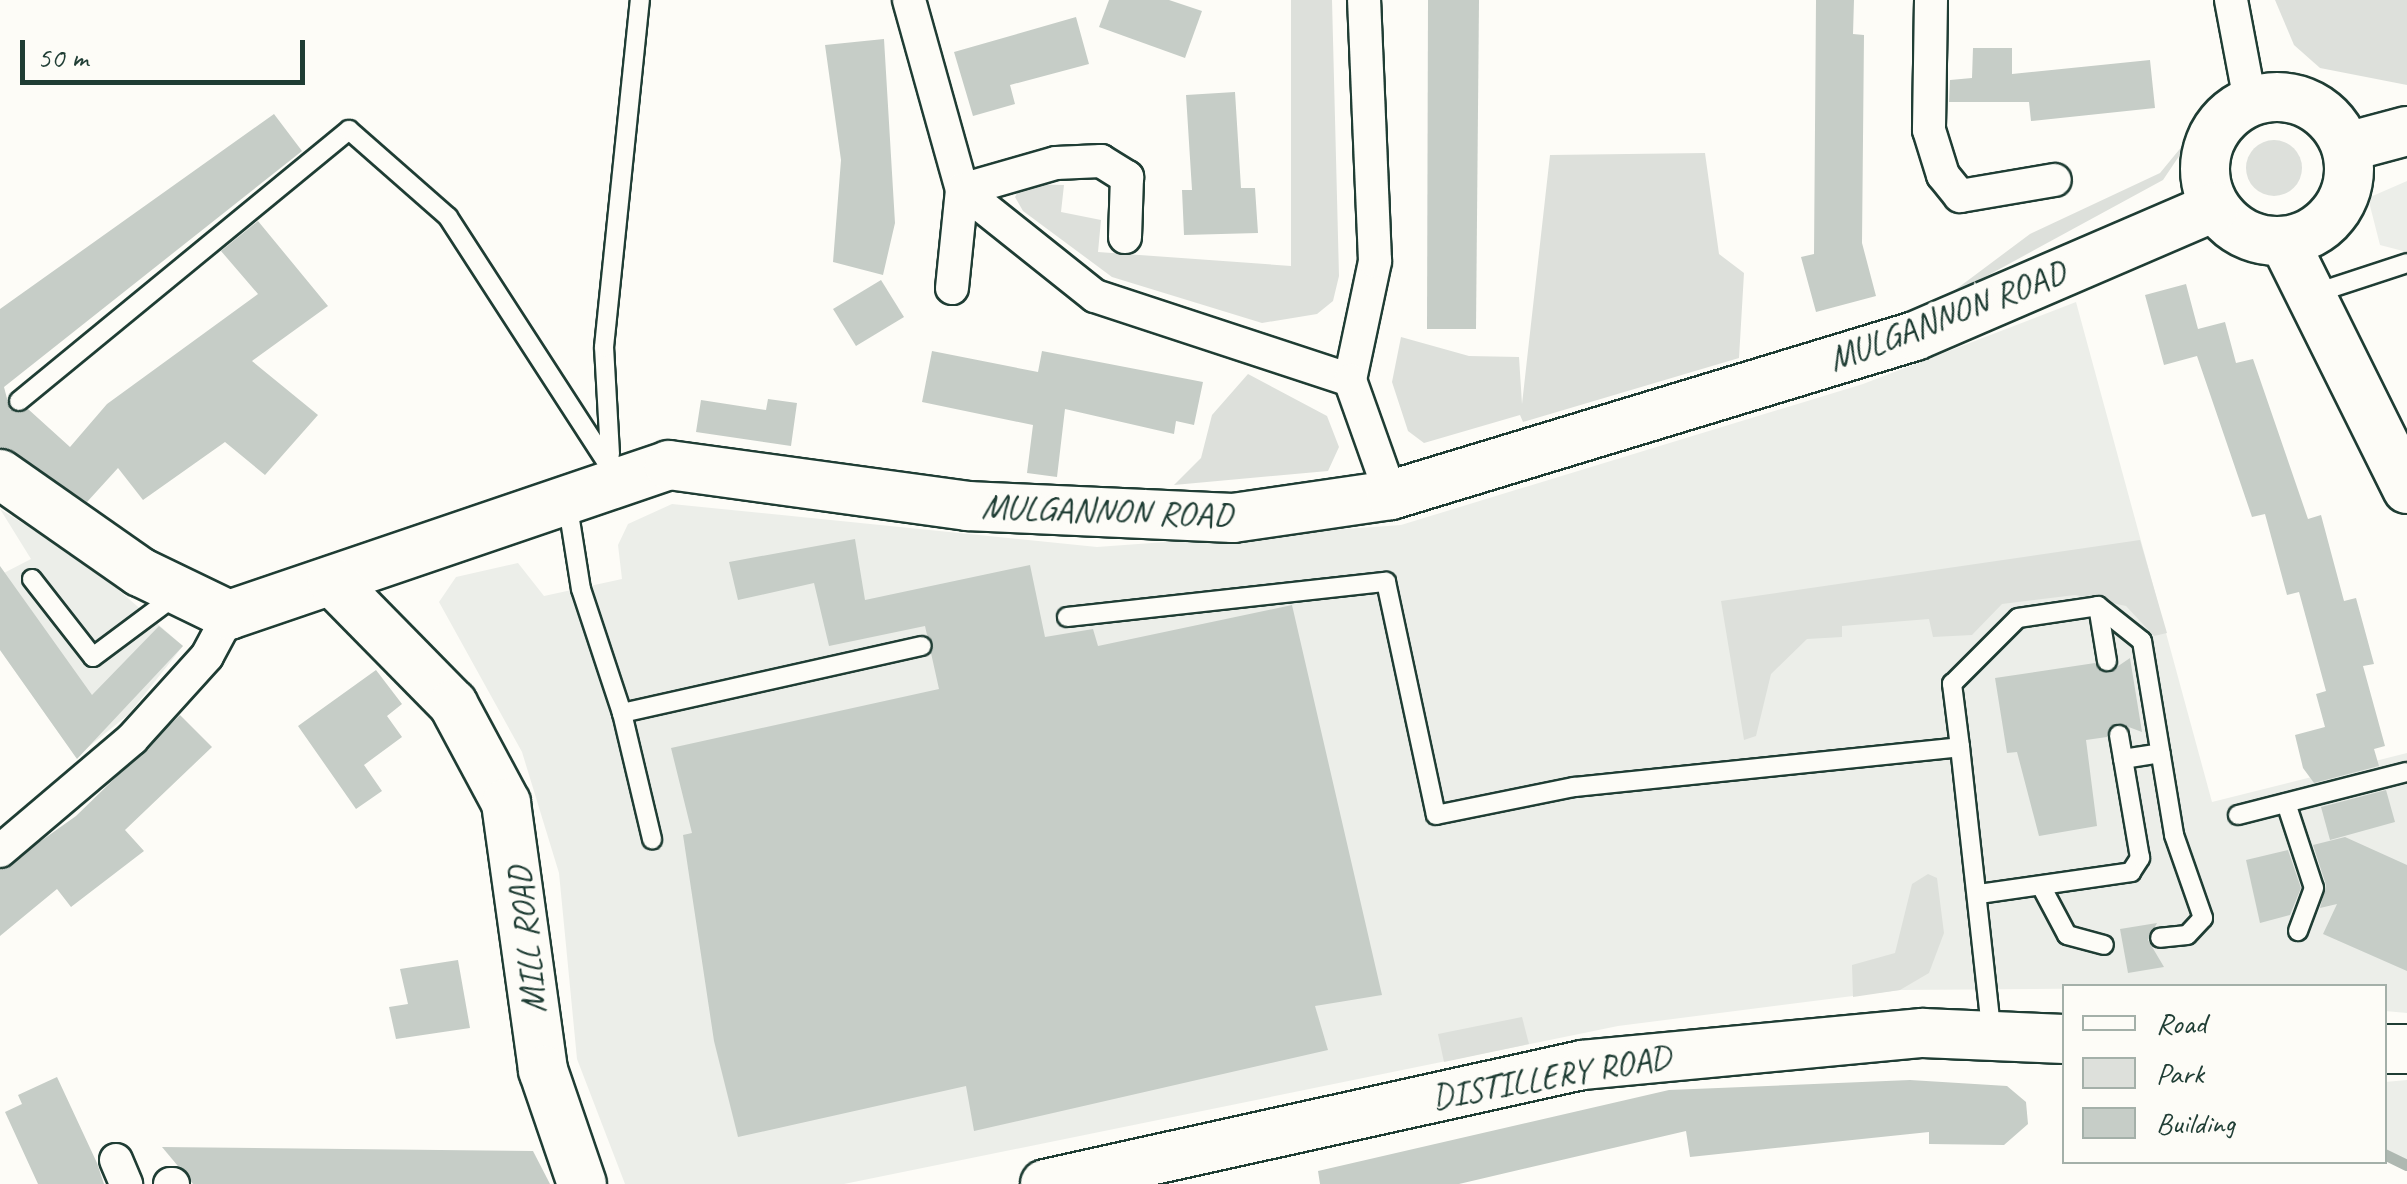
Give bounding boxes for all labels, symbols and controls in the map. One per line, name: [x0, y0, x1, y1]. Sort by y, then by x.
scale bar: [25, 20, 310, 82]
text: 50 m: [37, 38, 88, 76]
street label: MULGANNON ROAD: [1822, 251, 2072, 381]
street label: MULGANNON ROAD: [981, 486, 1233, 536]
street label: MILL ROAD: [498, 864, 556, 1016]
legend: [2062, 984, 2387, 1164]
text: Road: [2156, 1004, 2206, 1042]
street label: DISTILLERY ROAD: [1428, 1035, 1674, 1119]
text: Park: [2156, 1054, 2204, 1092]
text: Building: [2156, 1104, 2235, 1142]

